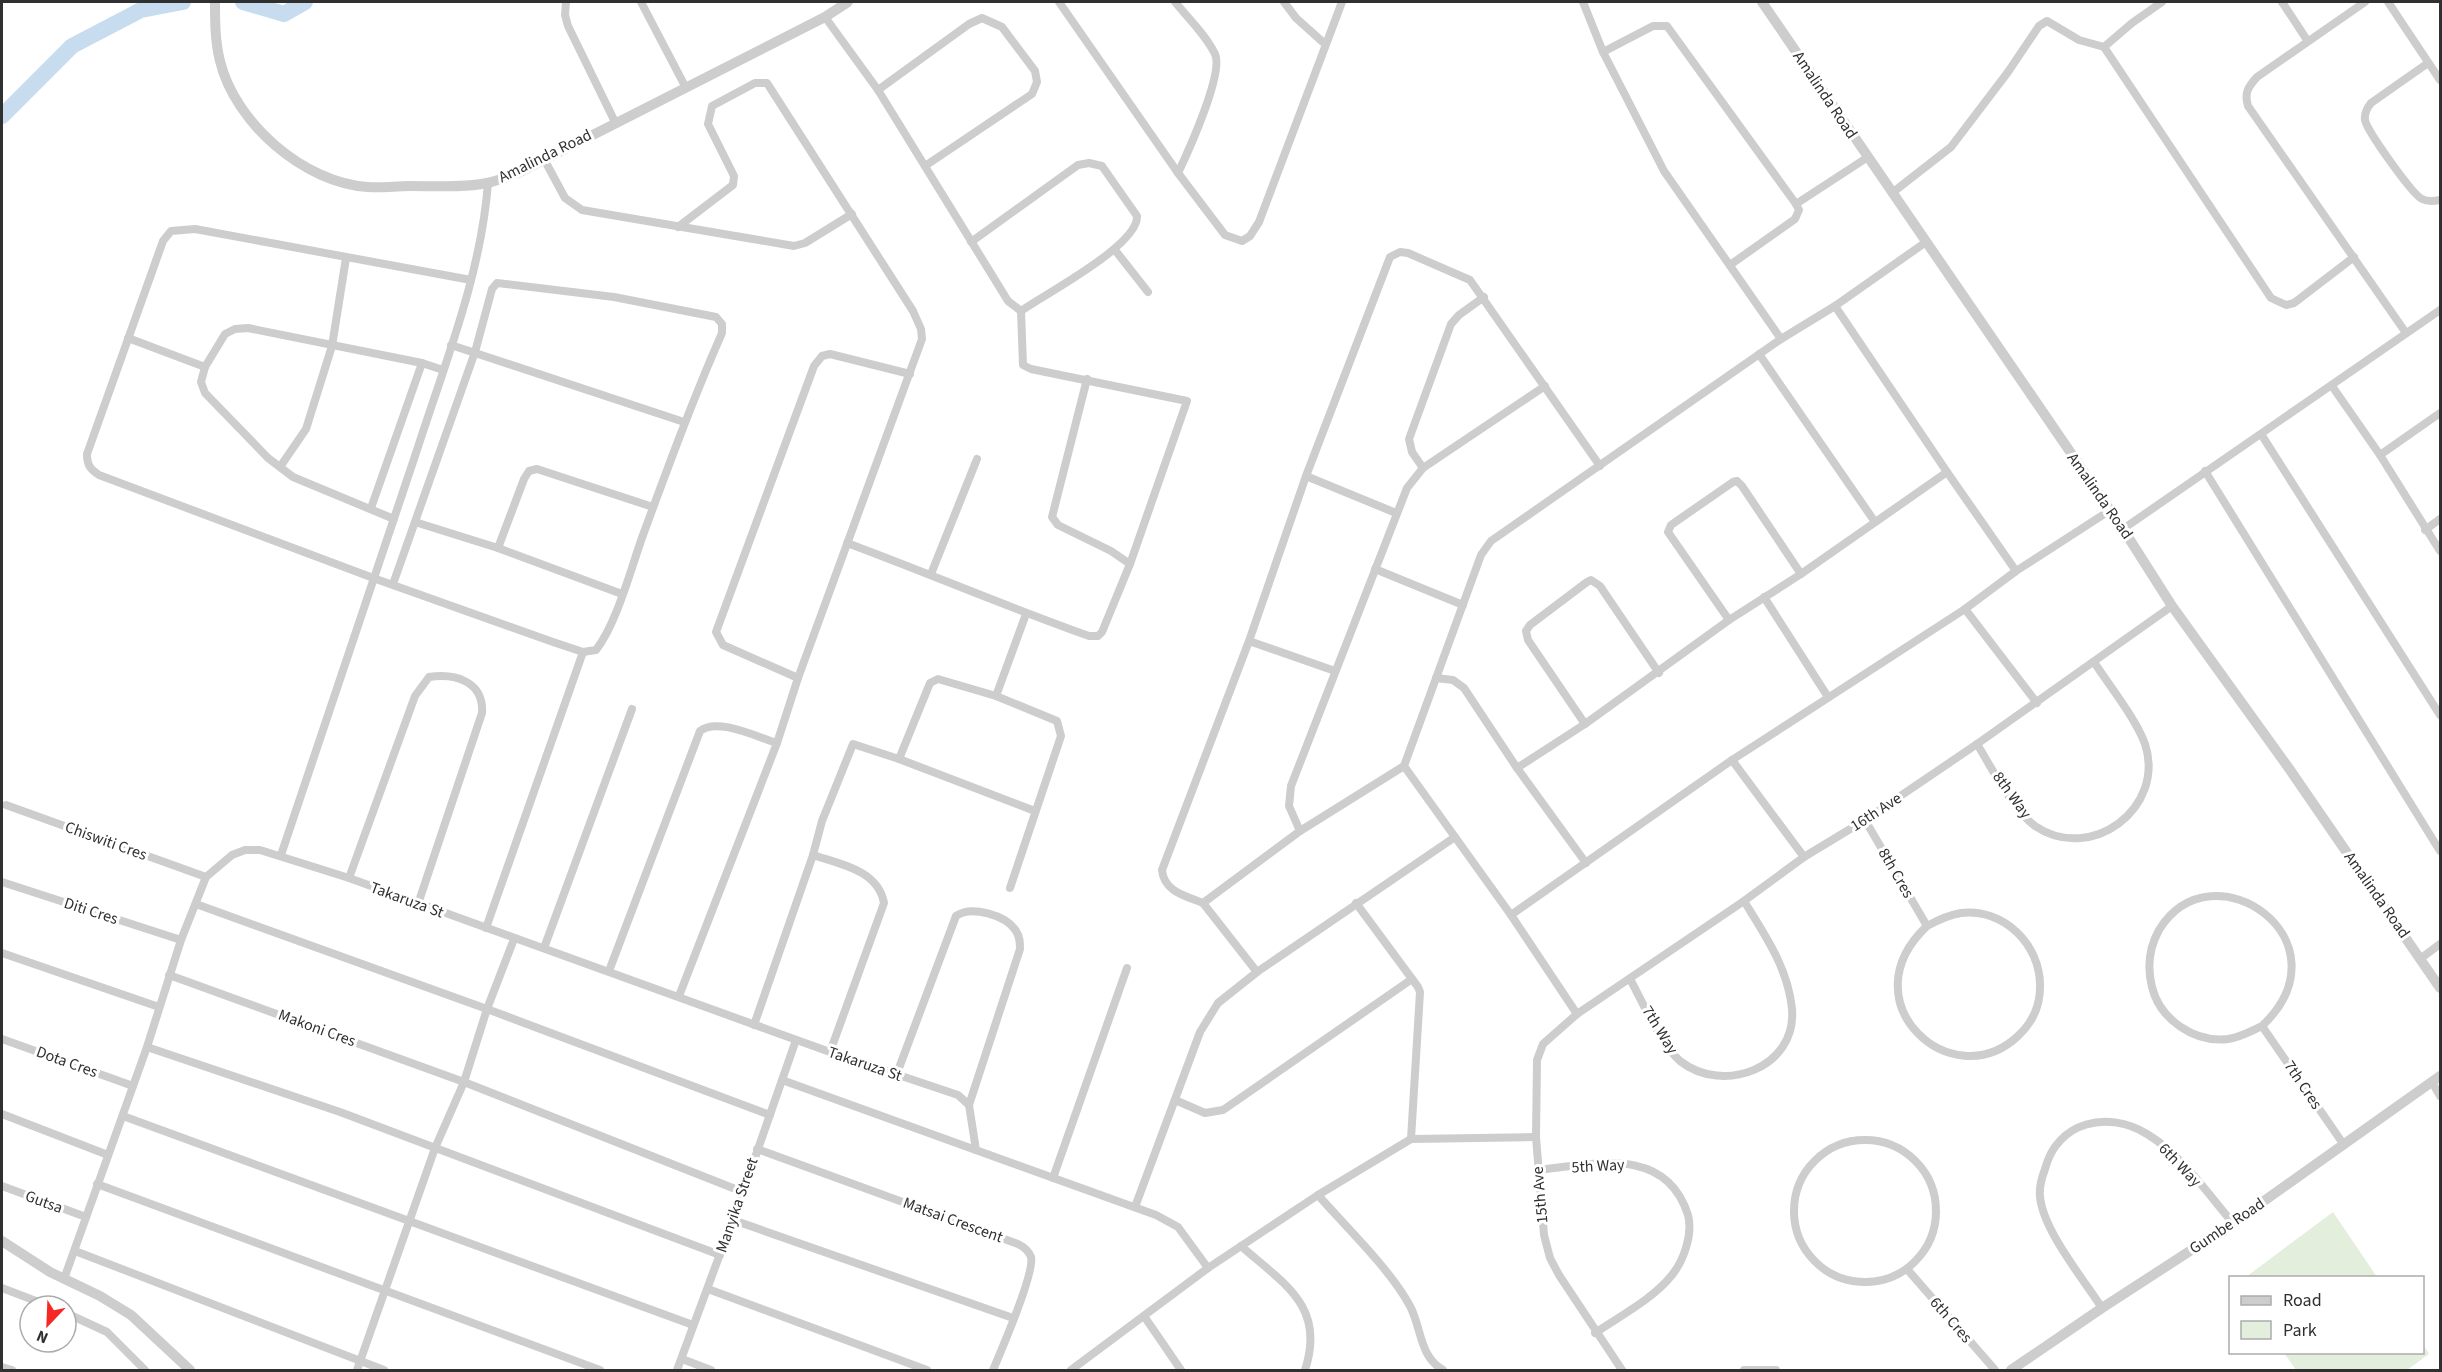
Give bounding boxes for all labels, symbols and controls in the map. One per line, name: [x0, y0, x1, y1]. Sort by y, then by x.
street label: Amalinda Road: [1788, 47, 1862, 143]
street label: Amalinda Road: [495, 124, 595, 188]
street label: Amalinda Road: [2062, 448, 2138, 544]
street label: 8th Way: [1987, 767, 2037, 823]
street label: 16th Ave: [1846, 787, 1906, 837]
street label: Chiswiti Cres: [62, 816, 150, 866]
street label: 8th Cres: [1873, 844, 1919, 902]
street label: Amalinda Road: [2339, 847, 2415, 943]
street label: Takaruza St: [367, 877, 447, 924]
street label: Diti Cres: [61, 892, 121, 930]
street label: 7th Way: [1637, 1002, 1684, 1059]
street label: Makoni Cres: [275, 1004, 359, 1052]
street label: Dota Cres: [33, 1041, 101, 1083]
street label: Takaruza St: [825, 1041, 905, 1087]
street label: 7th Cres: [2279, 1056, 2328, 1114]
street label: 6th Way: [2154, 1138, 2207, 1192]
street label: Manyika Street: [710, 1154, 764, 1255]
street label: 5th Way: [1571, 1154, 1626, 1178]
street label: 15th Ave: [1527, 1166, 1553, 1224]
street label: Gutsa: [22, 1185, 66, 1219]
street label: Matsai Crescent: [900, 1192, 1007, 1248]
street label: Gumbe Road: [2185, 1193, 2269, 1259]
legend: [2229, 1276, 2424, 1354]
text: Road: [2283, 1288, 2322, 1313]
street label: 6th Cres: [1925, 1292, 1977, 1348]
north arrow: [18, 1294, 78, 1354]
text: Park: [2283, 1318, 2317, 1343]
text: N: [33, 1325, 52, 1349]

